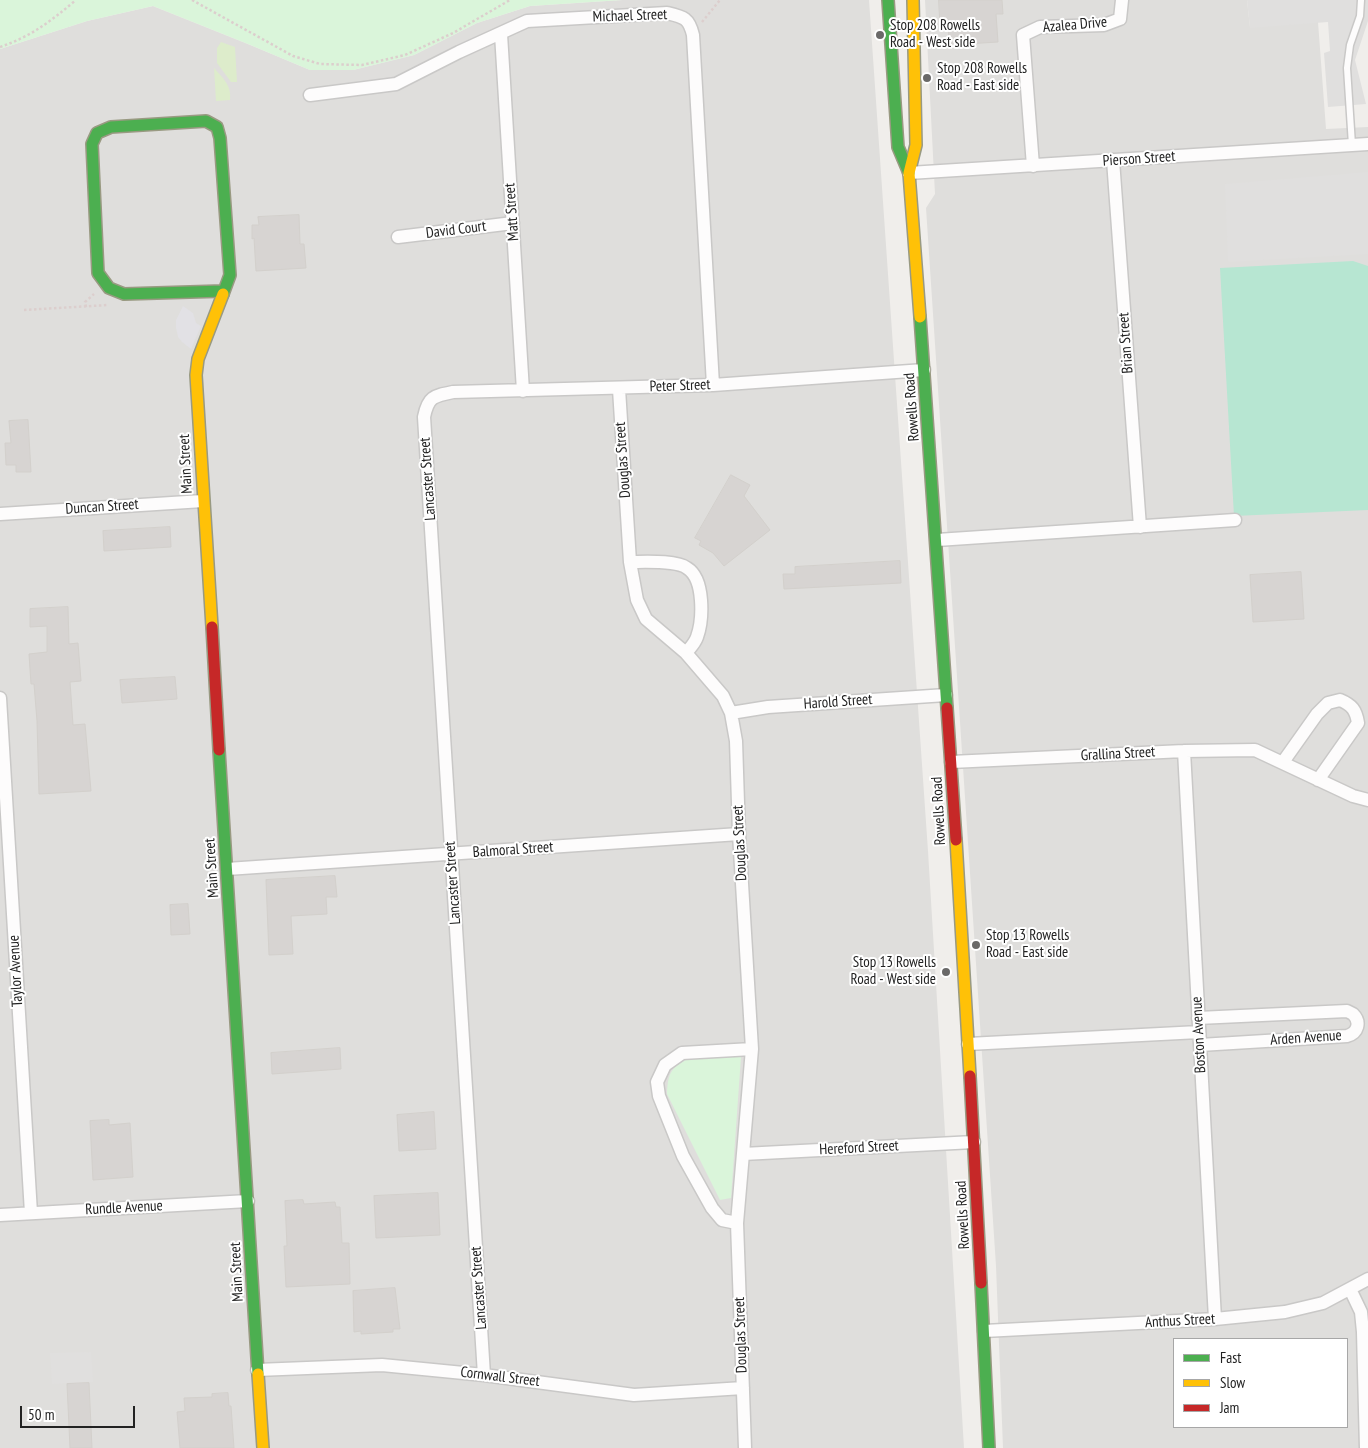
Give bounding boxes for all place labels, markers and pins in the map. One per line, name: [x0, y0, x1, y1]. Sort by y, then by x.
place label: Stop 208 Rowells Road - West side: [890, 17, 980, 52]
marker: Stop 208 Rowells Road - West side: [874, 29, 886, 41]
place label: Stop 208 Rowells Road - East side: [937, 60, 1027, 95]
marker: Stop 208 Rowells Road - East side: [921, 72, 933, 84]
place label: Stop 13 Rowells Road - East side: [986, 927, 1069, 962]
marker: Stop 13 Rowells Road - East side: [970, 939, 982, 951]
place label: Stop 13 Rowells Road - West side: [851, 954, 936, 989]
marker: Stop 13 Rowells Road - West side: [940, 966, 952, 978]

